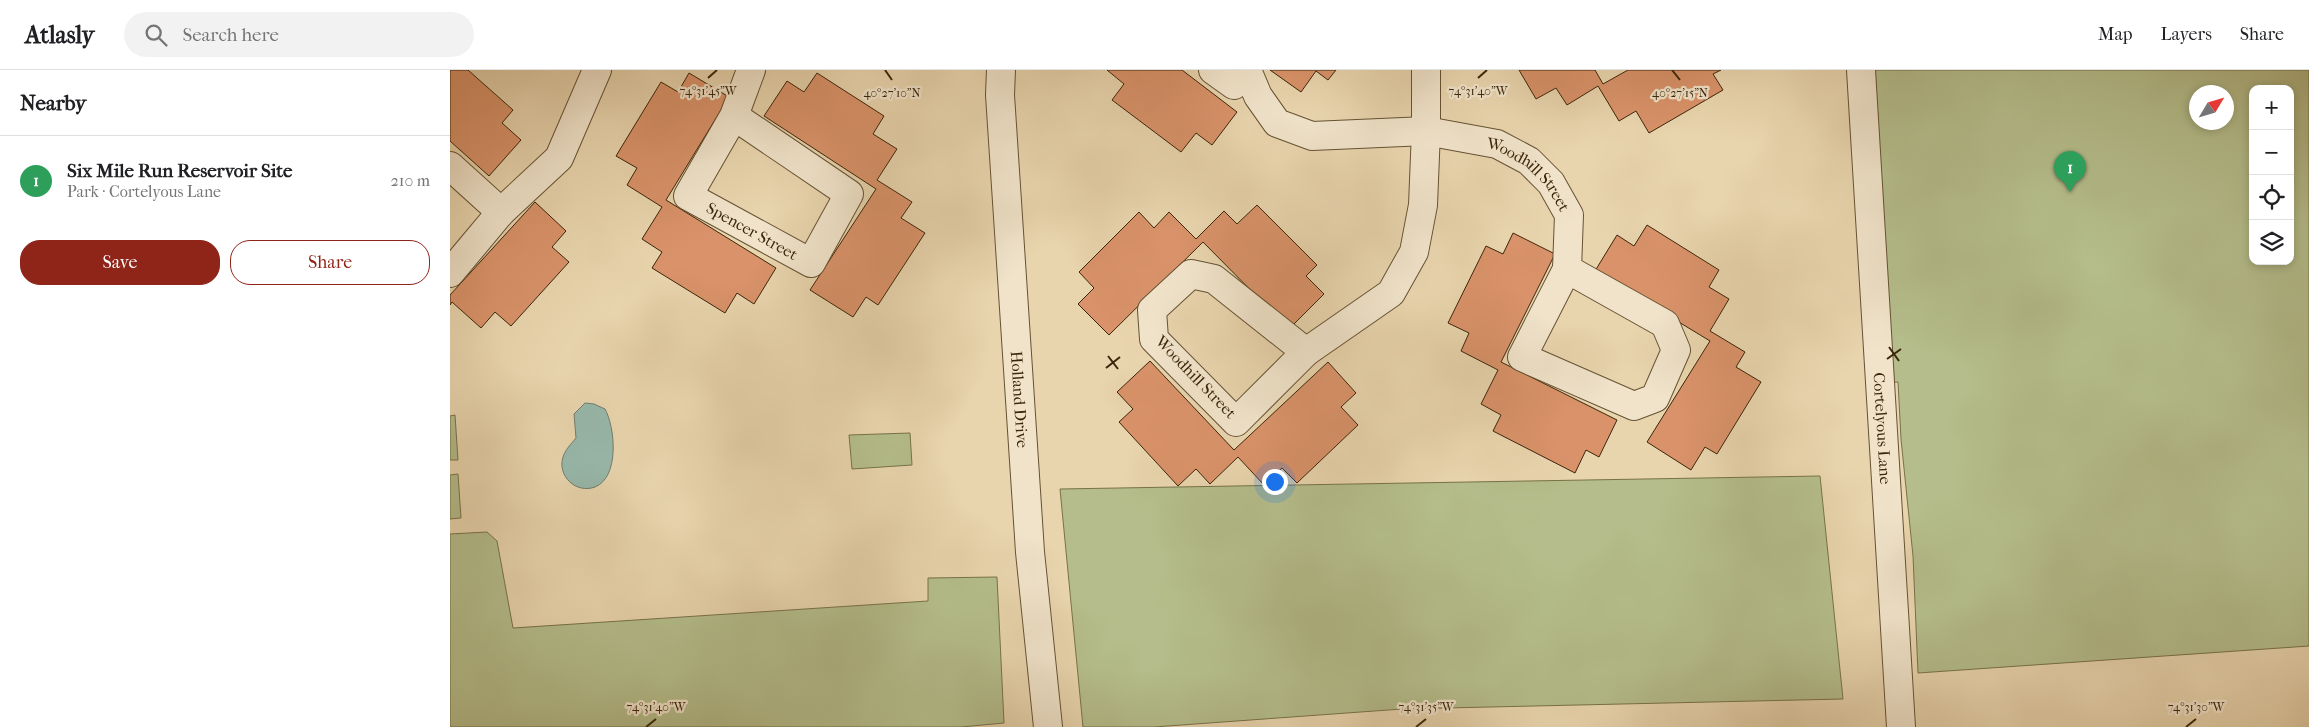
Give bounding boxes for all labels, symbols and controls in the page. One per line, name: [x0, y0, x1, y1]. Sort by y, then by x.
search box: [124, 12, 474, 57]
text: Atlasly: [25, 21, 94, 49]
icon: search: [142, 21, 170, 49]
text: Search here: [182, 24, 279, 46]
text: Map: [2098, 24, 2132, 45]
text: Layers: [2160, 24, 2212, 45]
text: Share: [2240, 24, 2284, 45]
text: 74°31'45"W: [679, 84, 738, 98]
text: 74°31'40"W: [1449, 84, 1509, 98]
north arrow: [2189, 85, 2234, 130]
map controls: [2249, 85, 2294, 265]
button: +: [2249, 85, 2294, 130]
text: 40°27'10"N: [863, 86, 921, 100]
text: 40°27'15"N: [1652, 86, 1708, 100]
text: Nearby: [20, 91, 86, 115]
button: −: [2249, 130, 2294, 175]
street label: Woodhill Street: [1485, 133, 1574, 215]
pin: 1: [2054, 151, 2086, 192]
text: Six Mile Run Reservoir Site: [67, 160, 292, 182]
text: 1: [33, 171, 39, 190]
text: 210 m: [391, 171, 430, 190]
button: locate: [2249, 175, 2294, 220]
text: Park · Cortelyous Lane: [67, 182, 221, 201]
street label: Spencer Street: [703, 198, 801, 264]
button: layers: [2249, 220, 2294, 265]
button: Save: [20, 240, 220, 285]
button: Share: [230, 240, 430, 285]
street label: Woodhill Street: [1151, 331, 1240, 423]
street label: Holland Drive: [1007, 350, 1033, 449]
street label: Cortelyous Lane: [1870, 372, 1896, 485]
your location: [1262, 469, 1288, 495]
text: 74°31'40"W: [627, 700, 687, 714]
text: 74°31'35"W: [1398, 700, 1455, 714]
text: 74°31'30"W: [2168, 700, 2226, 714]

